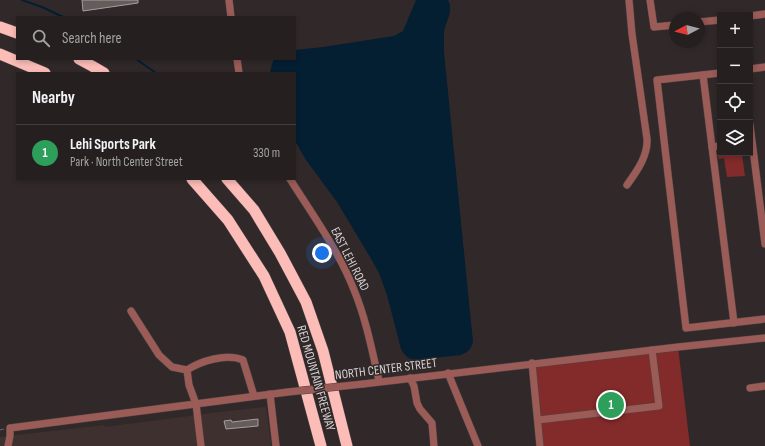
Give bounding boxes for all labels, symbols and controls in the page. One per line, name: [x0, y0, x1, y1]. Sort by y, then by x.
north arrow: [669, 12, 705, 48]
map controls: [717, 12, 753, 156]
button: +: [717, 12, 753, 48]
search box: [16, 16, 296, 60]
icon: search: [30, 27, 52, 49]
text: Search here: [62, 29, 122, 48]
button: −: [717, 48, 753, 84]
button: locate: [717, 84, 753, 120]
text: Nearby: [32, 88, 75, 108]
button: layers: [717, 120, 753, 156]
text: Lehi Sports Park: [70, 135, 156, 154]
text: 1: [42, 145, 48, 161]
text: 330 m: [253, 145, 280, 161]
text: Park · North Center Street: [70, 154, 183, 170]
street label: EAST LEHI ROAD: [327, 224, 373, 294]
your location: [312, 243, 332, 263]
street label: RED MOUNTAIN FREEWAY: [293, 323, 339, 433]
street label: NORTH CENTER STREET: [334, 355, 438, 383]
pin: 1: [598, 390, 624, 420]

